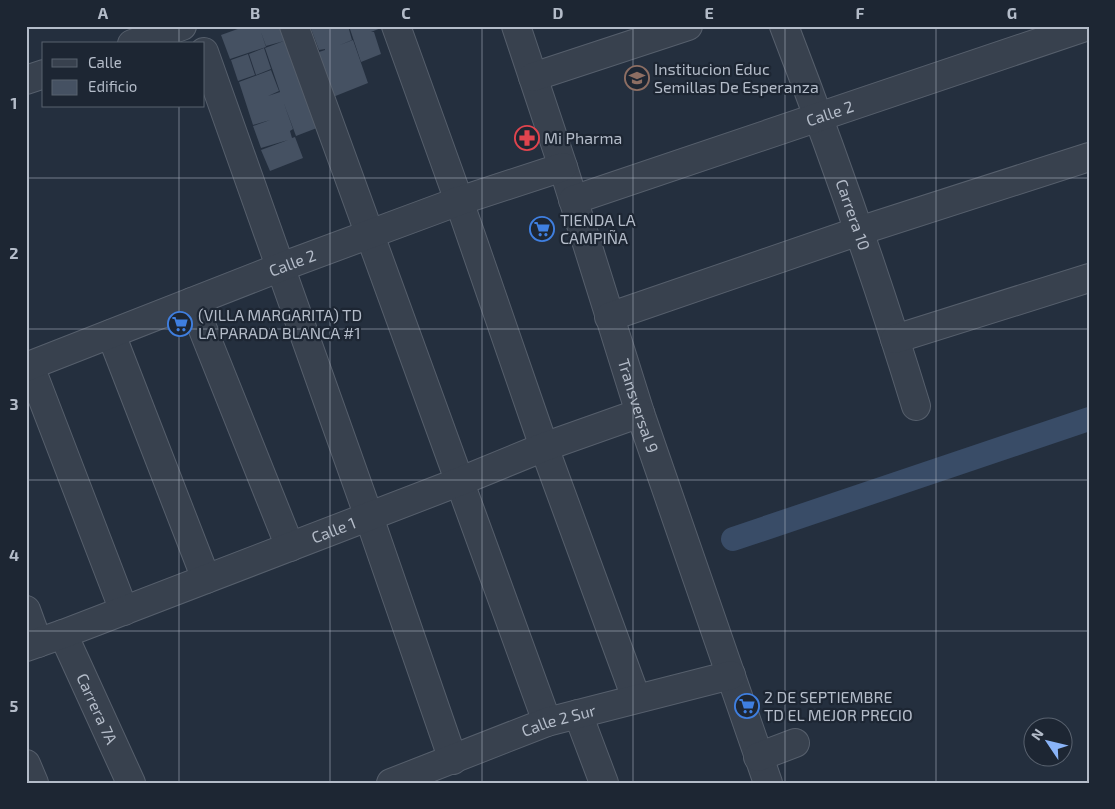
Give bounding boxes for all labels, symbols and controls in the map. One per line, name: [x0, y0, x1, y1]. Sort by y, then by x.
text: A: [98, 3, 109, 22]
text: B: [250, 3, 260, 22]
text: C: [401, 3, 411, 22]
text: D: [553, 3, 564, 22]
text: E: [704, 3, 714, 22]
text: F: [856, 3, 865, 22]
text: G: [1007, 3, 1017, 22]
legend: [42, 42, 205, 108]
text: Calle: [88, 53, 122, 71]
place label: Institucion Educ Semillas De Esperanza: [654, 59, 819, 96]
school or university icon: Institucion Educ Semillas De Esperanza: [624, 65, 650, 91]
text: Edificio: [88, 77, 137, 95]
text: 1: [11, 93, 17, 112]
street label: Calle 2: [804, 96, 856, 130]
pharmacy icon: Mi Pharma: [514, 125, 540, 151]
place label: Mi Pharma: [544, 128, 622, 147]
street label: Carrera 10: [833, 176, 875, 253]
place label: TIENDA LA CAMPIÑA: [560, 210, 636, 247]
supermarket icon: TIENDA LA CAMPIÑA: [529, 216, 555, 242]
text: 2: [9, 243, 19, 262]
street label: Calle 2: [266, 245, 318, 280]
place label: (VILLA MARGARITA) TD LA PARADA BLANCA #1: [198, 305, 362, 342]
supermarket icon: (VILLA MARGARITA) TD LA PARADA BLANCA #1: [167, 311, 193, 337]
street label: Transversal 9: [615, 356, 663, 455]
text: 3: [9, 394, 19, 413]
street label: Calle 1: [308, 512, 358, 547]
text: 4: [9, 545, 19, 564]
street label: Carrera 7A: [73, 670, 122, 747]
place label: 2 DE SEPTIEMBRE TD EL MEJOR PRECIO: [764, 687, 913, 724]
supermarket icon: 2 DE SEPTIEMBRE TD EL MEJOR PRECIO: [734, 693, 760, 719]
text: 5: [10, 696, 19, 715]
street label: Calle 2 Sur: [518, 700, 598, 740]
north arrow: [1022, 716, 1072, 766]
text: N: [1027, 725, 1047, 743]

